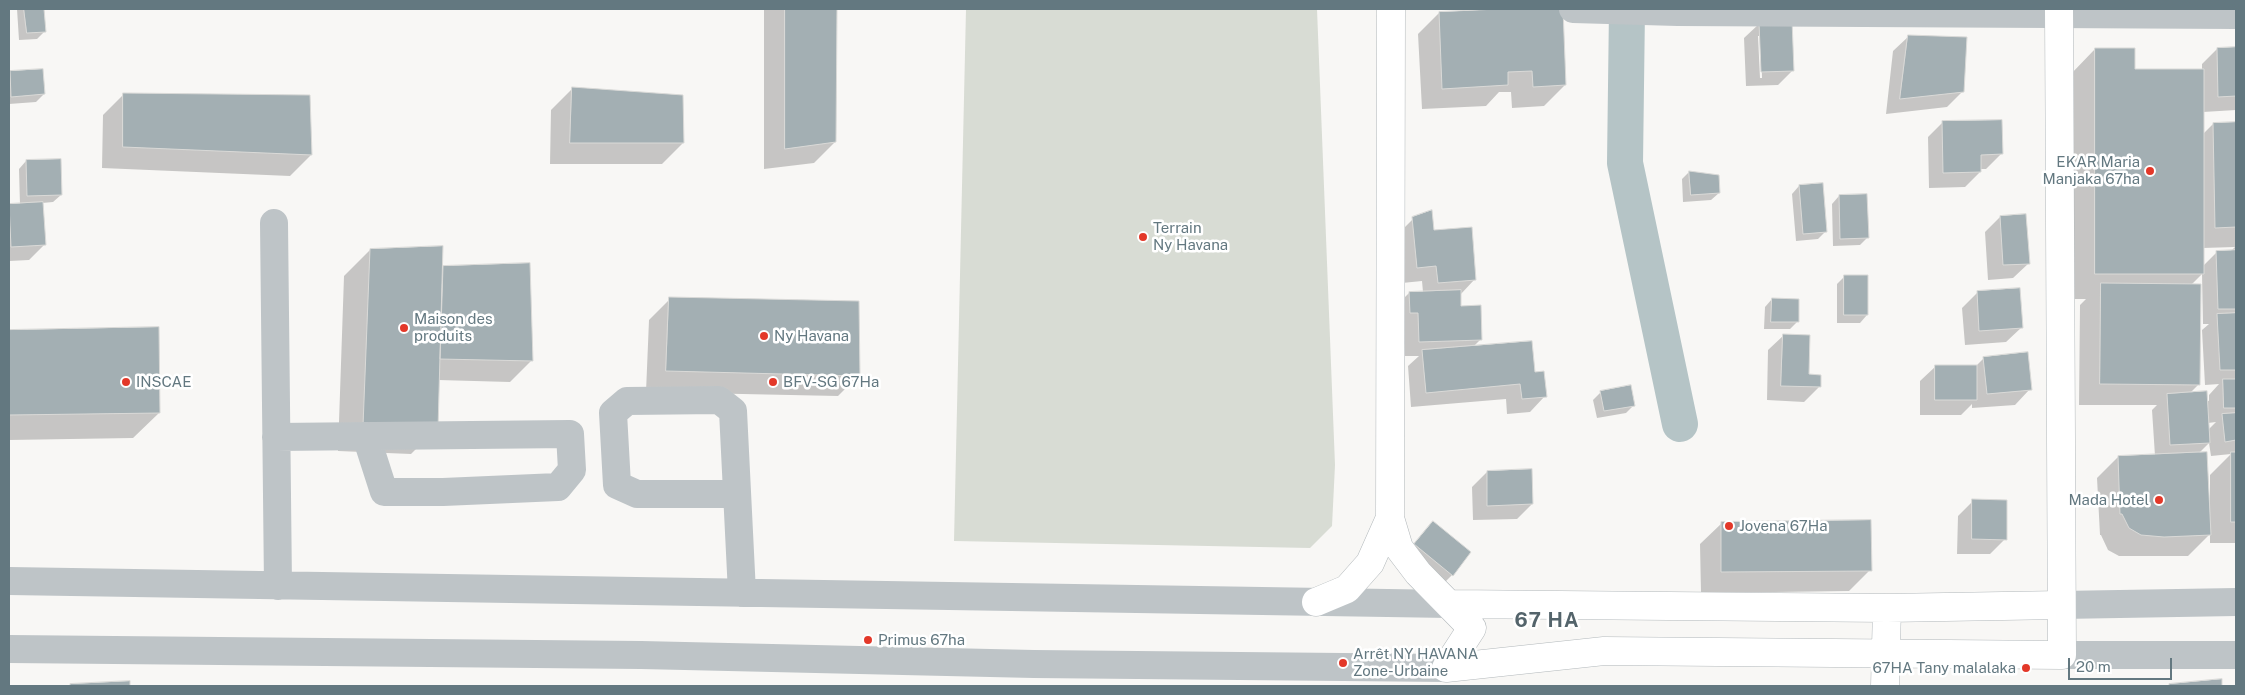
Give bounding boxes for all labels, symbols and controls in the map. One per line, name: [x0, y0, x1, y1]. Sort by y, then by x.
place label: EKAR Maria Manjaka 67ha: [2043, 153, 2140, 188]
marker: EKAR Maria Manjaka 67ha: [2144, 165, 2156, 177]
place label: Terrain Ny Havana: [1153, 219, 1228, 254]
marker: Terrain Ny Havana: [1137, 231, 1149, 243]
place label: Maison des produits: [414, 310, 493, 345]
marker: Maison des produits: [398, 322, 410, 334]
place label: Ny Havana: [774, 327, 849, 345]
marker: Ny Havana: [758, 330, 770, 342]
place label: INSCAE: [136, 373, 191, 391]
place label: BFV-SG 67Ha: [783, 373, 879, 391]
marker: INSCAE: [120, 376, 132, 388]
marker: BFV-SG 67Ha: [767, 376, 779, 388]
place label: Mada Hotel: [2068, 491, 2149, 509]
marker: Mada Hotel: [2153, 494, 2165, 506]
place label: Jovena 67Ha: [1739, 517, 1827, 535]
marker: Jovena 67Ha: [1723, 520, 1735, 532]
district label: 67 HA: [1514, 609, 1580, 633]
place label: Primus 67ha: [878, 631, 965, 649]
marker: Primus 67ha: [862, 634, 874, 646]
place label: Arrêt NY HAVANA Zone-Urbaine: [1353, 645, 1478, 680]
scale bar: [2070, 648, 2174, 680]
marker: Arrêt NY HAVANA Zone-Urbaine: [1337, 657, 1349, 669]
text: 20 m: [2076, 658, 2111, 675]
place label: 67HA Tany malalaka: [1872, 659, 2016, 677]
marker: 67HA Tany malalaka: [2020, 662, 2032, 674]

